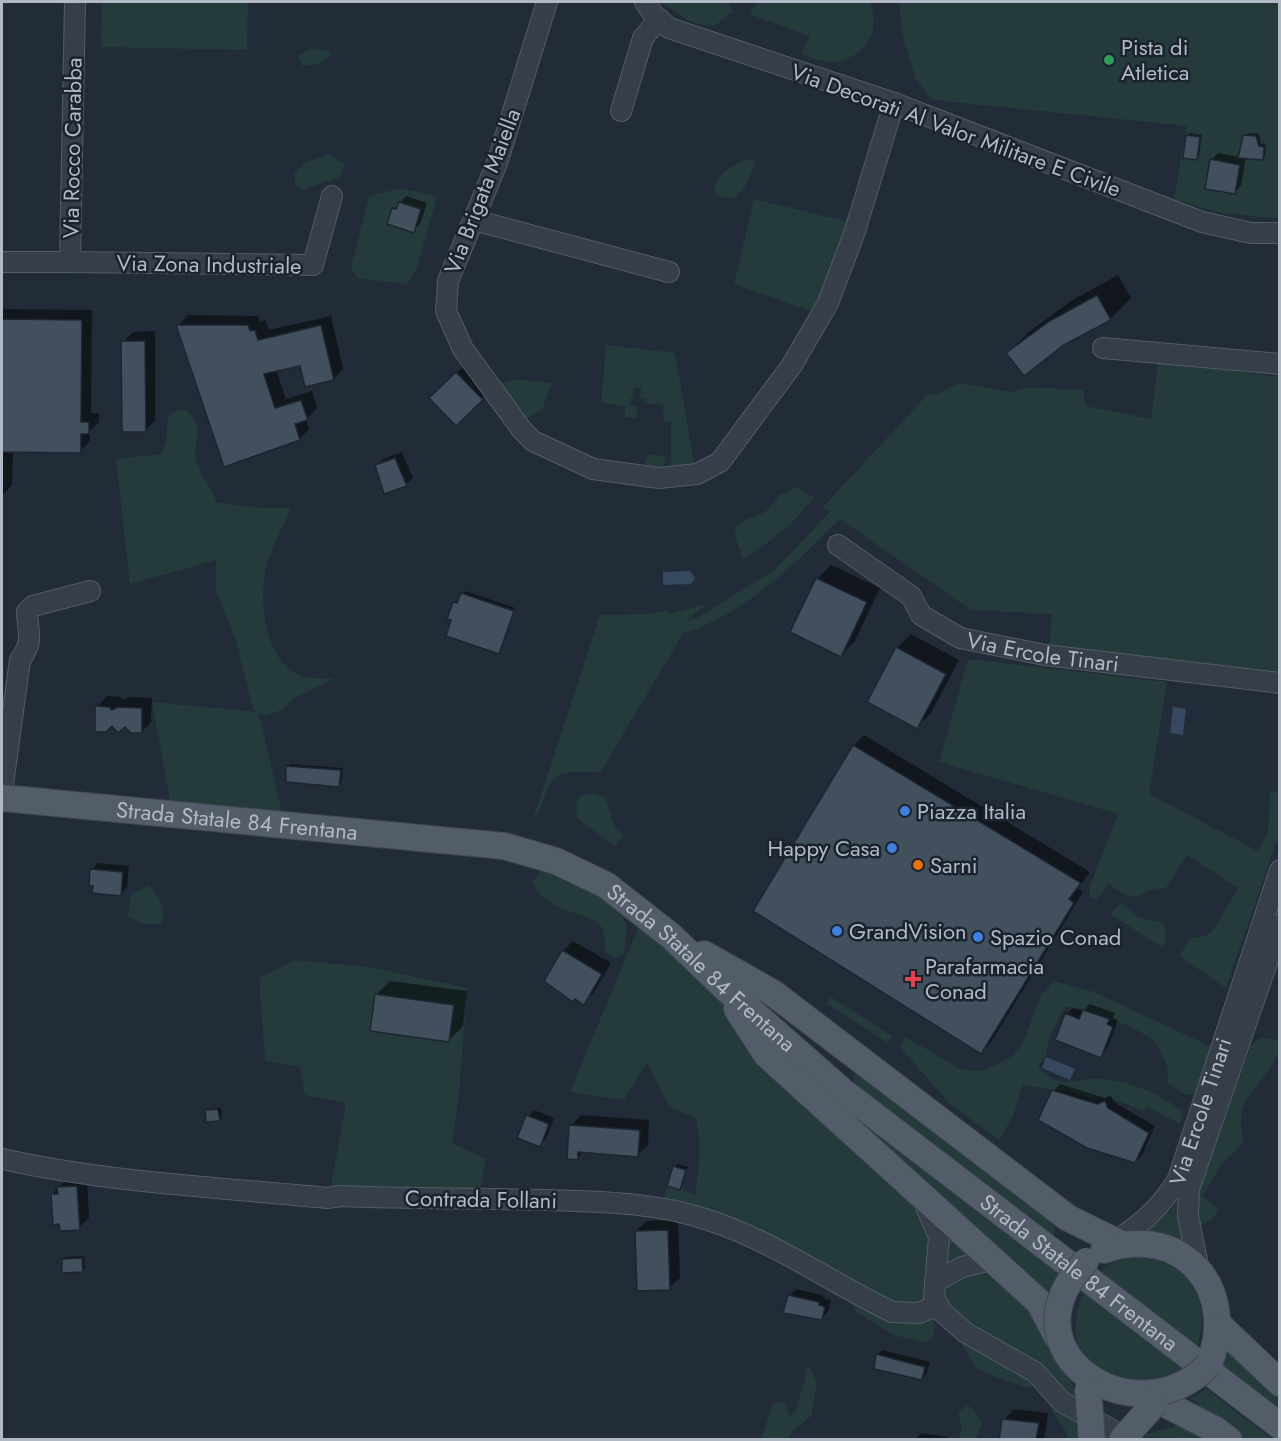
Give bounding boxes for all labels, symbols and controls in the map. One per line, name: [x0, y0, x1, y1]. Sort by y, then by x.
place label: Pista di Atletica: [1121, 31, 1189, 88]
marker: Pista di Atletica: [1102, 53, 1116, 67]
street label: Via Decorati Al Valor Militare E Civile: [787, 55, 1125, 205]
street label: Via Rocco Carabba: [54, 57, 90, 239]
street label: Via Brigata Maiella: [436, 104, 528, 278]
street label: Via Zona Industriale: [116, 246, 302, 282]
street label: Via Ercole Tinari: [964, 624, 1121, 680]
street label: Strada Statale 84 Frentana: [115, 793, 359, 848]
place label: Piazza Italia: [917, 795, 1026, 827]
marker: Piazza Italia: [898, 804, 912, 818]
place label: Happy Casa: [768, 832, 880, 864]
marker: Happy Casa: [885, 841, 899, 855]
place label: Sarni: [930, 849, 977, 881]
marker: Sarni: [911, 858, 925, 872]
street label: Strada Statale 84 Frentana: [600, 876, 803, 1059]
place label: GrandVision: [849, 915, 967, 947]
place label: Spazio Conad: [990, 921, 1121, 953]
marker: GrandVision: [830, 924, 844, 938]
marker: Spazio Conad: [971, 930, 985, 944]
place label: Parafarmacia Conad: [925, 950, 1044, 1007]
marker: Parafarmacia Conad: [906, 972, 920, 986]
street label: Via Ercole Tinari: [1161, 1034, 1240, 1190]
street label: Contrada Follani: [405, 1182, 557, 1216]
street label: Strada Statale 84 Frentana: [973, 1186, 1185, 1359]

